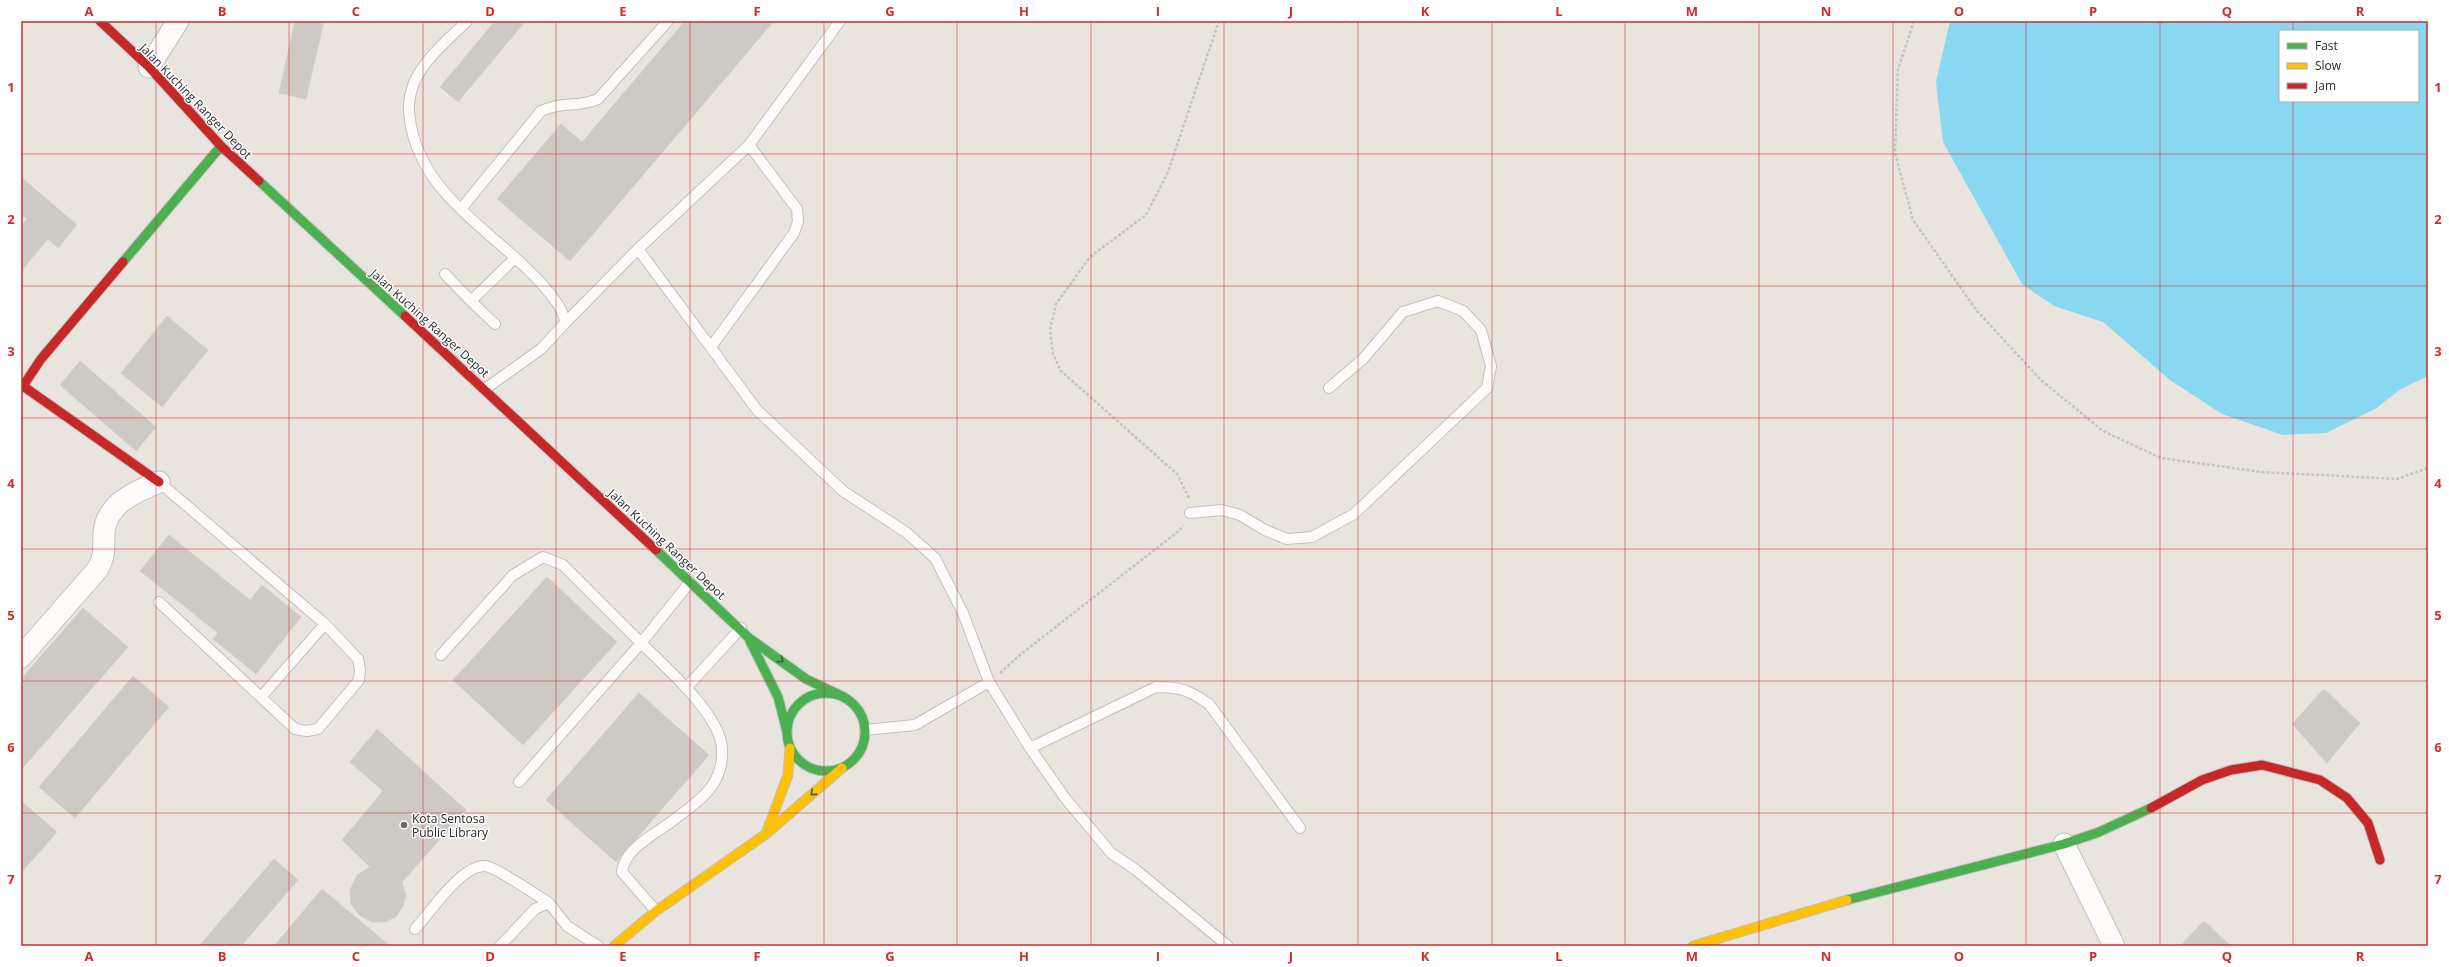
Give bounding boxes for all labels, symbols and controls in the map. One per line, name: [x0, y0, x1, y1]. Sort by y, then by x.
text: A: [85, 2, 94, 20]
text: B: [218, 2, 227, 20]
text: C: [352, 2, 360, 20]
text: D: [485, 2, 495, 20]
text: E: [619, 2, 627, 20]
text: F: [753, 2, 761, 20]
text: G: [885, 2, 895, 20]
text: H: [1019, 2, 1029, 20]
text: I: [1156, 2, 1160, 20]
text: J: [1288, 2, 1293, 20]
text: K: [1421, 2, 1430, 20]
text: L: [1555, 2, 1563, 20]
text: M: [1686, 2, 1698, 20]
text: N: [1821, 2, 1831, 20]
text: O: [1954, 2, 1964, 20]
text: P: [2089, 2, 2097, 20]
text: Q: [2222, 2, 2232, 20]
text: R: [2356, 2, 2365, 20]
legend: [2279, 30, 2419, 102]
text: Fast: [2315, 37, 2338, 54]
street label: Jalan Kuching Ranger Depot: [135, 39, 256, 163]
text: Slow: [2315, 57, 2342, 74]
text: Jam: [2314, 77, 2336, 94]
text: 1: [7, 78, 15, 96]
text: 1: [2434, 78, 2442, 96]
text: 2: [7, 210, 15, 228]
text: 2: [2434, 210, 2442, 228]
street label: Jalan Kuching Ranger Depot: [366, 264, 493, 381]
text: 3: [7, 342, 15, 360]
text: 3: [2434, 342, 2442, 360]
text: 4: [7, 474, 15, 492]
text: 4: [2434, 474, 2442, 492]
street label: Jalan Kuching Ranger Depot: [604, 484, 729, 603]
text: 5: [7, 606, 15, 624]
text: 5: [2434, 606, 2442, 624]
one-way arrow: [776, 656, 783, 663]
text: 6: [7, 738, 15, 756]
text: 6: [2434, 738, 2442, 756]
one-way arrow: [810, 789, 817, 796]
place label: Kota Sentosa Public Library: [412, 810, 489, 841]
marker: Kota Sentosa Public Library: [399, 820, 409, 830]
text: 7: [7, 870, 15, 888]
text: 7: [2434, 870, 2442, 888]
text: A: [85, 947, 94, 965]
text: B: [218, 947, 227, 965]
text: C: [352, 947, 360, 965]
text: D: [485, 947, 495, 965]
text: E: [619, 947, 627, 965]
text: F: [753, 947, 761, 965]
text: G: [885, 947, 895, 965]
text: H: [1019, 947, 1029, 965]
text: I: [1156, 947, 1160, 965]
text: J: [1288, 947, 1293, 965]
text: K: [1421, 947, 1430, 965]
text: L: [1555, 947, 1563, 965]
text: M: [1686, 947, 1698, 965]
text: N: [1821, 947, 1831, 965]
text: O: [1954, 947, 1964, 965]
text: P: [2089, 947, 2097, 965]
text: Q: [2222, 947, 2232, 965]
text: R: [2356, 947, 2365, 965]

